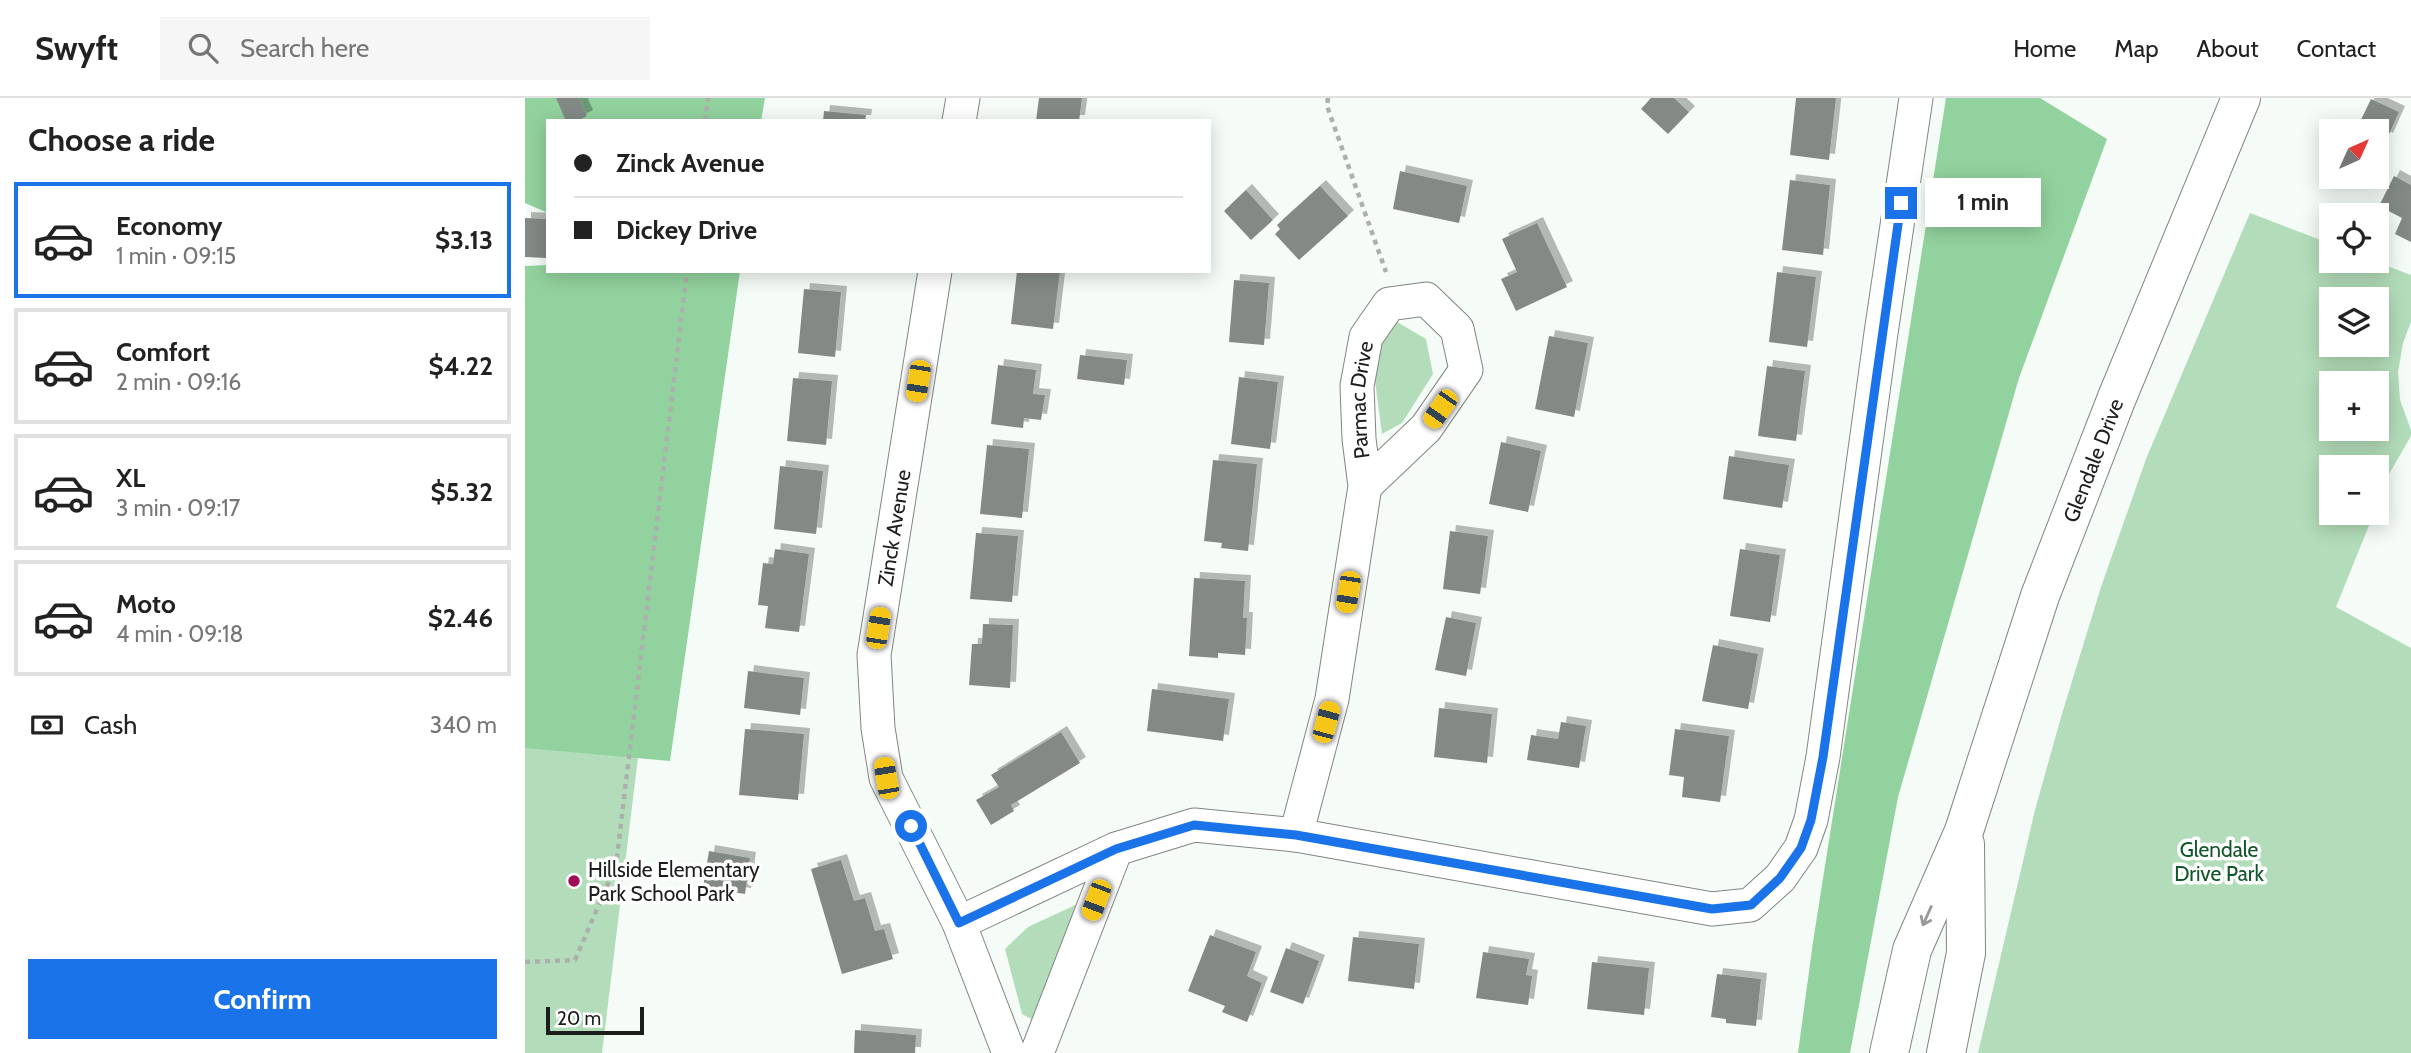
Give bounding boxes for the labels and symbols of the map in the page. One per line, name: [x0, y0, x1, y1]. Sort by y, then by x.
north arrow: [2319, 119, 2389, 189]
callout: 1 min: [1925, 178, 2041, 228]
route end: [1885, 187, 1917, 219]
street label: Parmac Drive: [1344, 339, 1378, 460]
car: [905, 359, 932, 403]
car: [1420, 386, 1461, 432]
street label: Glendale Drive: [2057, 395, 2128, 526]
street label: Zinck Avenue: [872, 468, 916, 588]
car: [1335, 570, 1362, 614]
car: [865, 606, 892, 650]
car: [1311, 699, 1342, 745]
car: [873, 755, 900, 801]
route start: [895, 810, 927, 842]
park label: Glendale Drive Park: [2174, 837, 2264, 886]
place label: Hillside Elementary Park School Park: [588, 857, 760, 906]
marker: Hillside Elementary Park School Park: [566, 873, 582, 889]
car: [1079, 877, 1114, 923]
one-way arrow: [1920, 905, 1933, 926]
scale bar: [546, 1004, 644, 1036]

